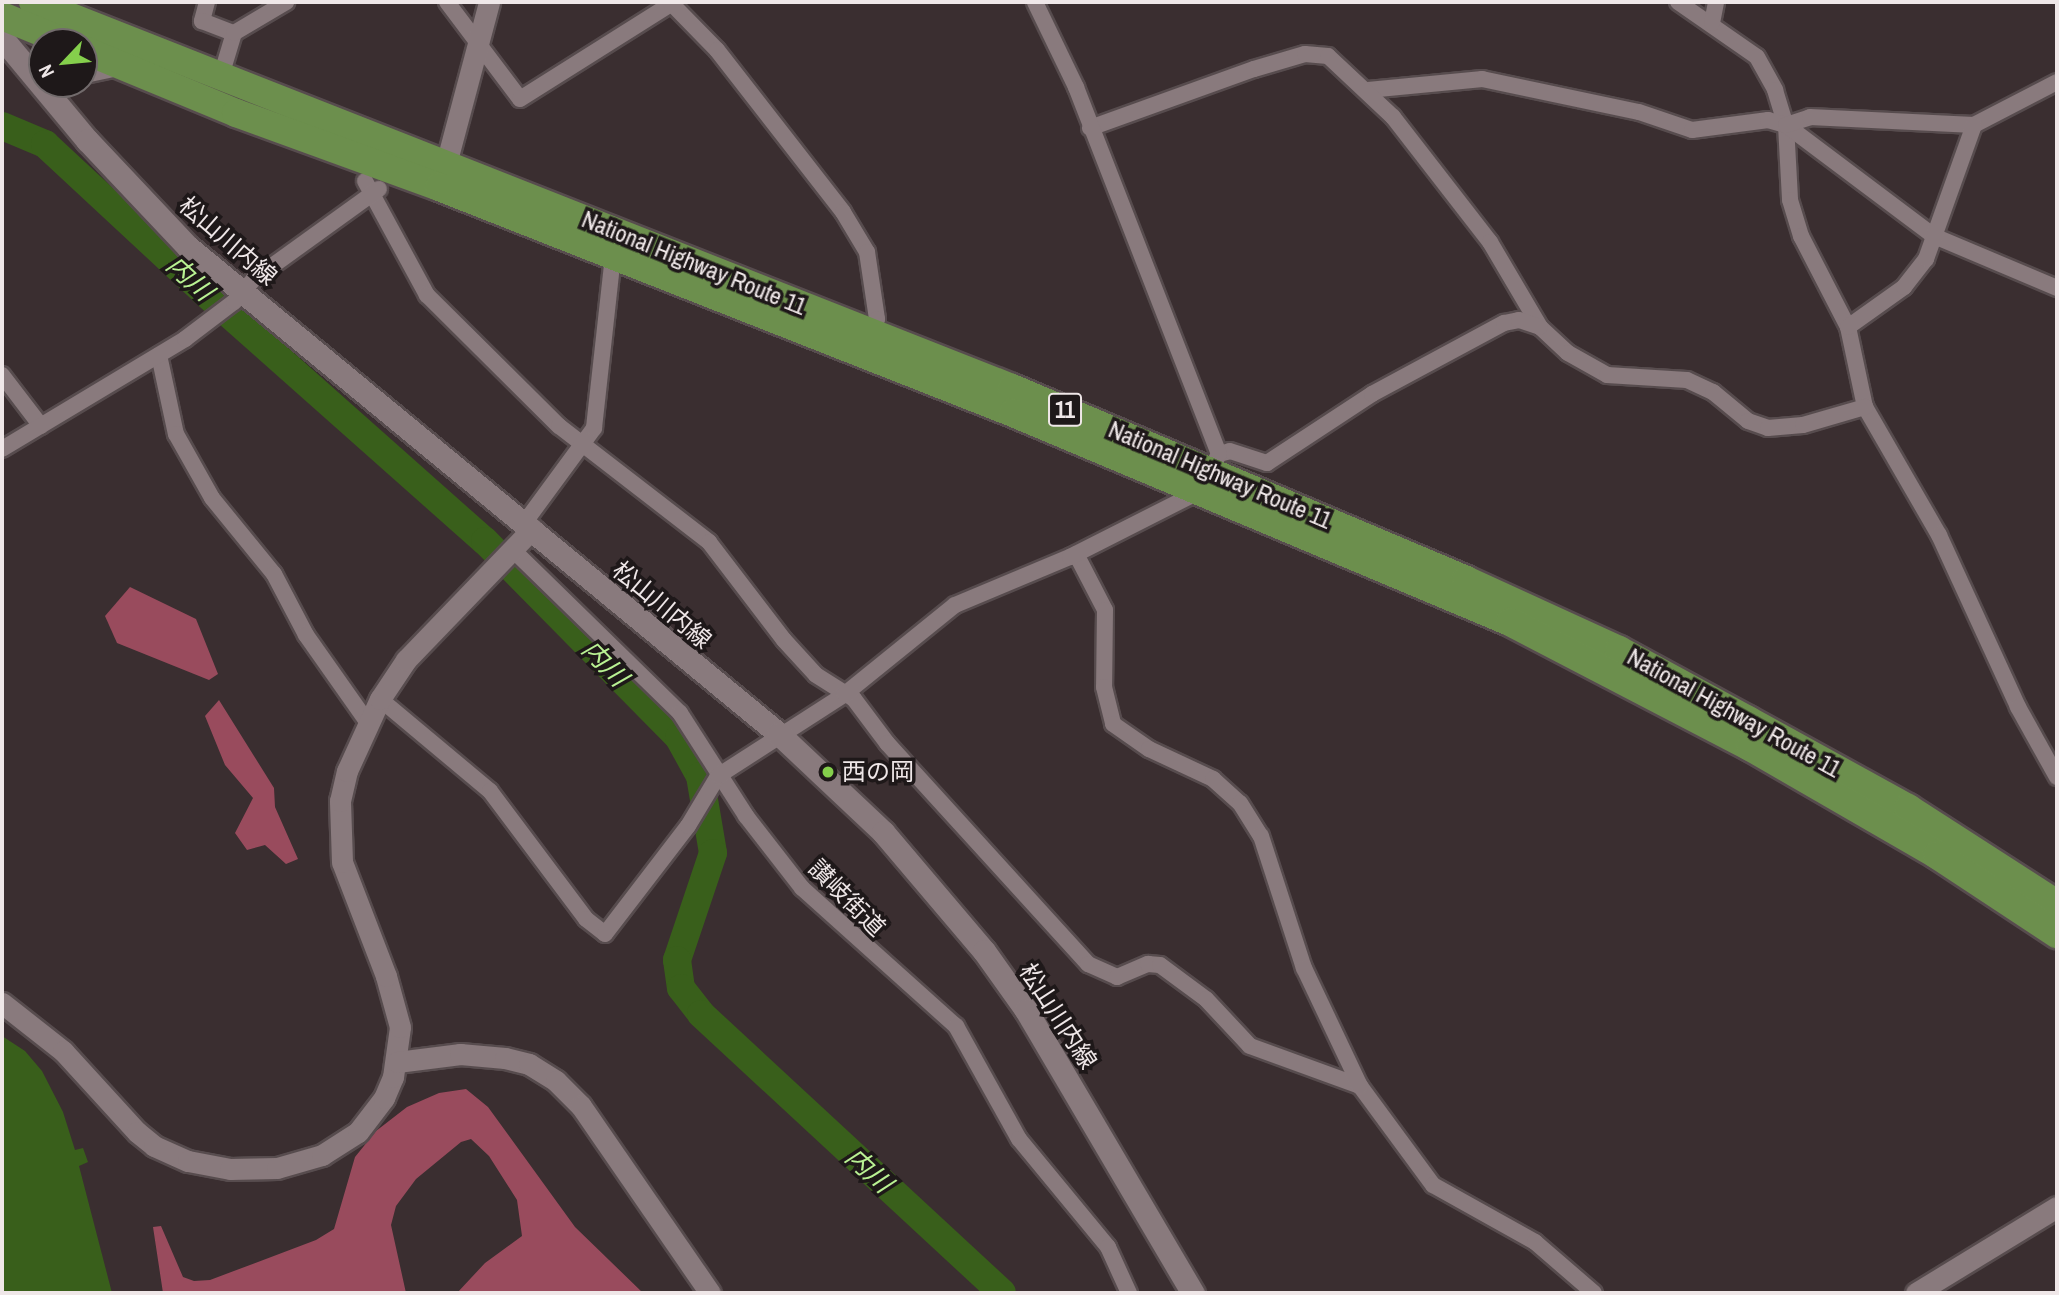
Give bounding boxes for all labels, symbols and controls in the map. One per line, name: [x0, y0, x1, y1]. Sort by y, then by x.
north arrow: [28, 28, 98, 98]
text: N: [32, 61, 60, 82]
street label: 松山川内線: [173, 191, 283, 291]
street label: National Highway Route 11: [578, 205, 810, 321]
water label: 内川: [160, 249, 220, 307]
road number: 11: [1048, 390, 1082, 430]
street label: National Highway Route 11: [1104, 415, 1336, 535]
street label: 松山川内線: [607, 555, 717, 655]
water label: 内川: [576, 633, 634, 693]
street label: National Highway Route 11: [1622, 642, 1846, 784]
place label: 西の岡: [842, 758, 914, 786]
marker: 西の岡: [820, 764, 836, 780]
street label: 讃岐街道: [803, 854, 891, 942]
street label: 松山川内線: [1013, 958, 1103, 1074]
water label: 内川: [839, 1141, 899, 1199]

